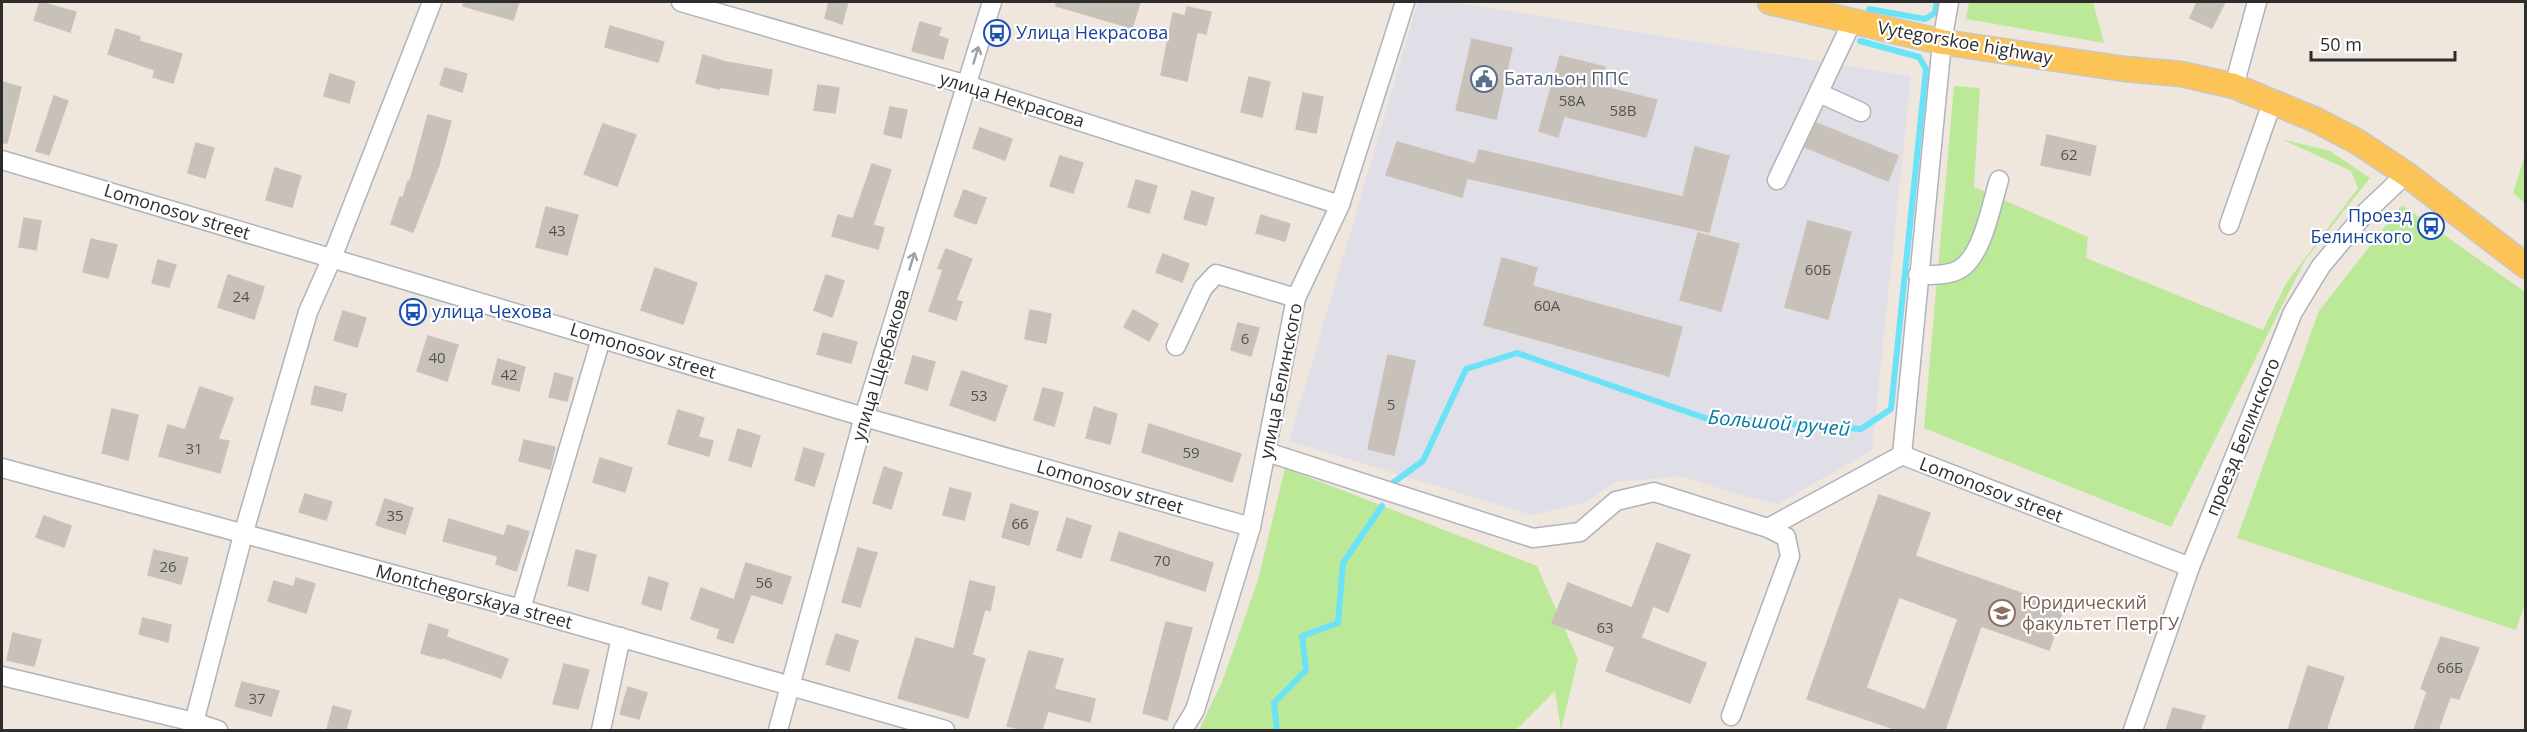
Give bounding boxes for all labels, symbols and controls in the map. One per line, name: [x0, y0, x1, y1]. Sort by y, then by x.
street label: Vytegorskoe highway: [1876, 15, 2055, 69]
bus stop icon: Улица Некрасова: [982, 18, 1012, 48]
place label: Улица Некрасова: [1016, 20, 1168, 44]
scale bar: [2311, 24, 2455, 62]
text: 50 m: [2320, 32, 2362, 56]
one-way arrow: [971, 46, 982, 65]
public building icon: Батальон ППС: [1469, 64, 1499, 94]
street label: улица Некрасова: [937, 66, 1088, 132]
place label: Батальон ППС: [1504, 66, 1629, 90]
house number: 58А: [1559, 90, 1586, 110]
house number: 58В: [1610, 100, 1636, 120]
house number: 62: [2060, 144, 2078, 164]
street label: Lomonosov street: [101, 177, 253, 245]
place label: Проезд Белинского: [2310, 203, 2412, 248]
bus stop icon: Проезд Белинского: [2416, 211, 2446, 241]
house number: 43: [548, 220, 566, 240]
one-way arrow: [907, 252, 918, 271]
house number: 60Б: [1805, 259, 1831, 279]
house number: 24: [232, 286, 250, 306]
street label: улица Щербакова: [846, 286, 915, 444]
house number: 60А: [1534, 295, 1561, 315]
bus stop icon: улица Чехова: [398, 297, 428, 327]
place label: улица Чехова: [432, 299, 552, 323]
street label: улица Белинского: [1253, 301, 1307, 461]
street label: Lomonosov street: [567, 316, 719, 384]
house number: 6: [1241, 328, 1249, 348]
house number: 40: [428, 347, 446, 367]
street label: проезд Белинского: [2199, 354, 2285, 519]
house number: 42: [500, 364, 518, 384]
house number: 53: [970, 385, 988, 405]
house number: 5: [1387, 394, 1395, 414]
water label: Большой ручей: [1707, 403, 1852, 442]
house number: 31: [185, 438, 203, 458]
house number: 59: [1182, 442, 1200, 462]
street label: Lomonosov street: [1916, 451, 2066, 527]
street label: Lomonosov street: [1034, 454, 1186, 518]
house number: 35: [386, 505, 404, 525]
house number: 66: [1011, 513, 1029, 533]
house number: 70: [1153, 550, 1171, 570]
house number: 26: [159, 556, 177, 576]
street label: Montchegorskaya street: [373, 558, 575, 634]
house number: 56: [755, 572, 773, 592]
place label: Юридический факультет ПетрГУ: [2022, 590, 2180, 635]
school or university icon: Юридический факультет ПетрГУ: [1987, 598, 2017, 628]
house number: 63: [1596, 617, 1614, 637]
house number: 66Б: [2437, 657, 2463, 677]
house number: 37: [248, 688, 266, 708]

